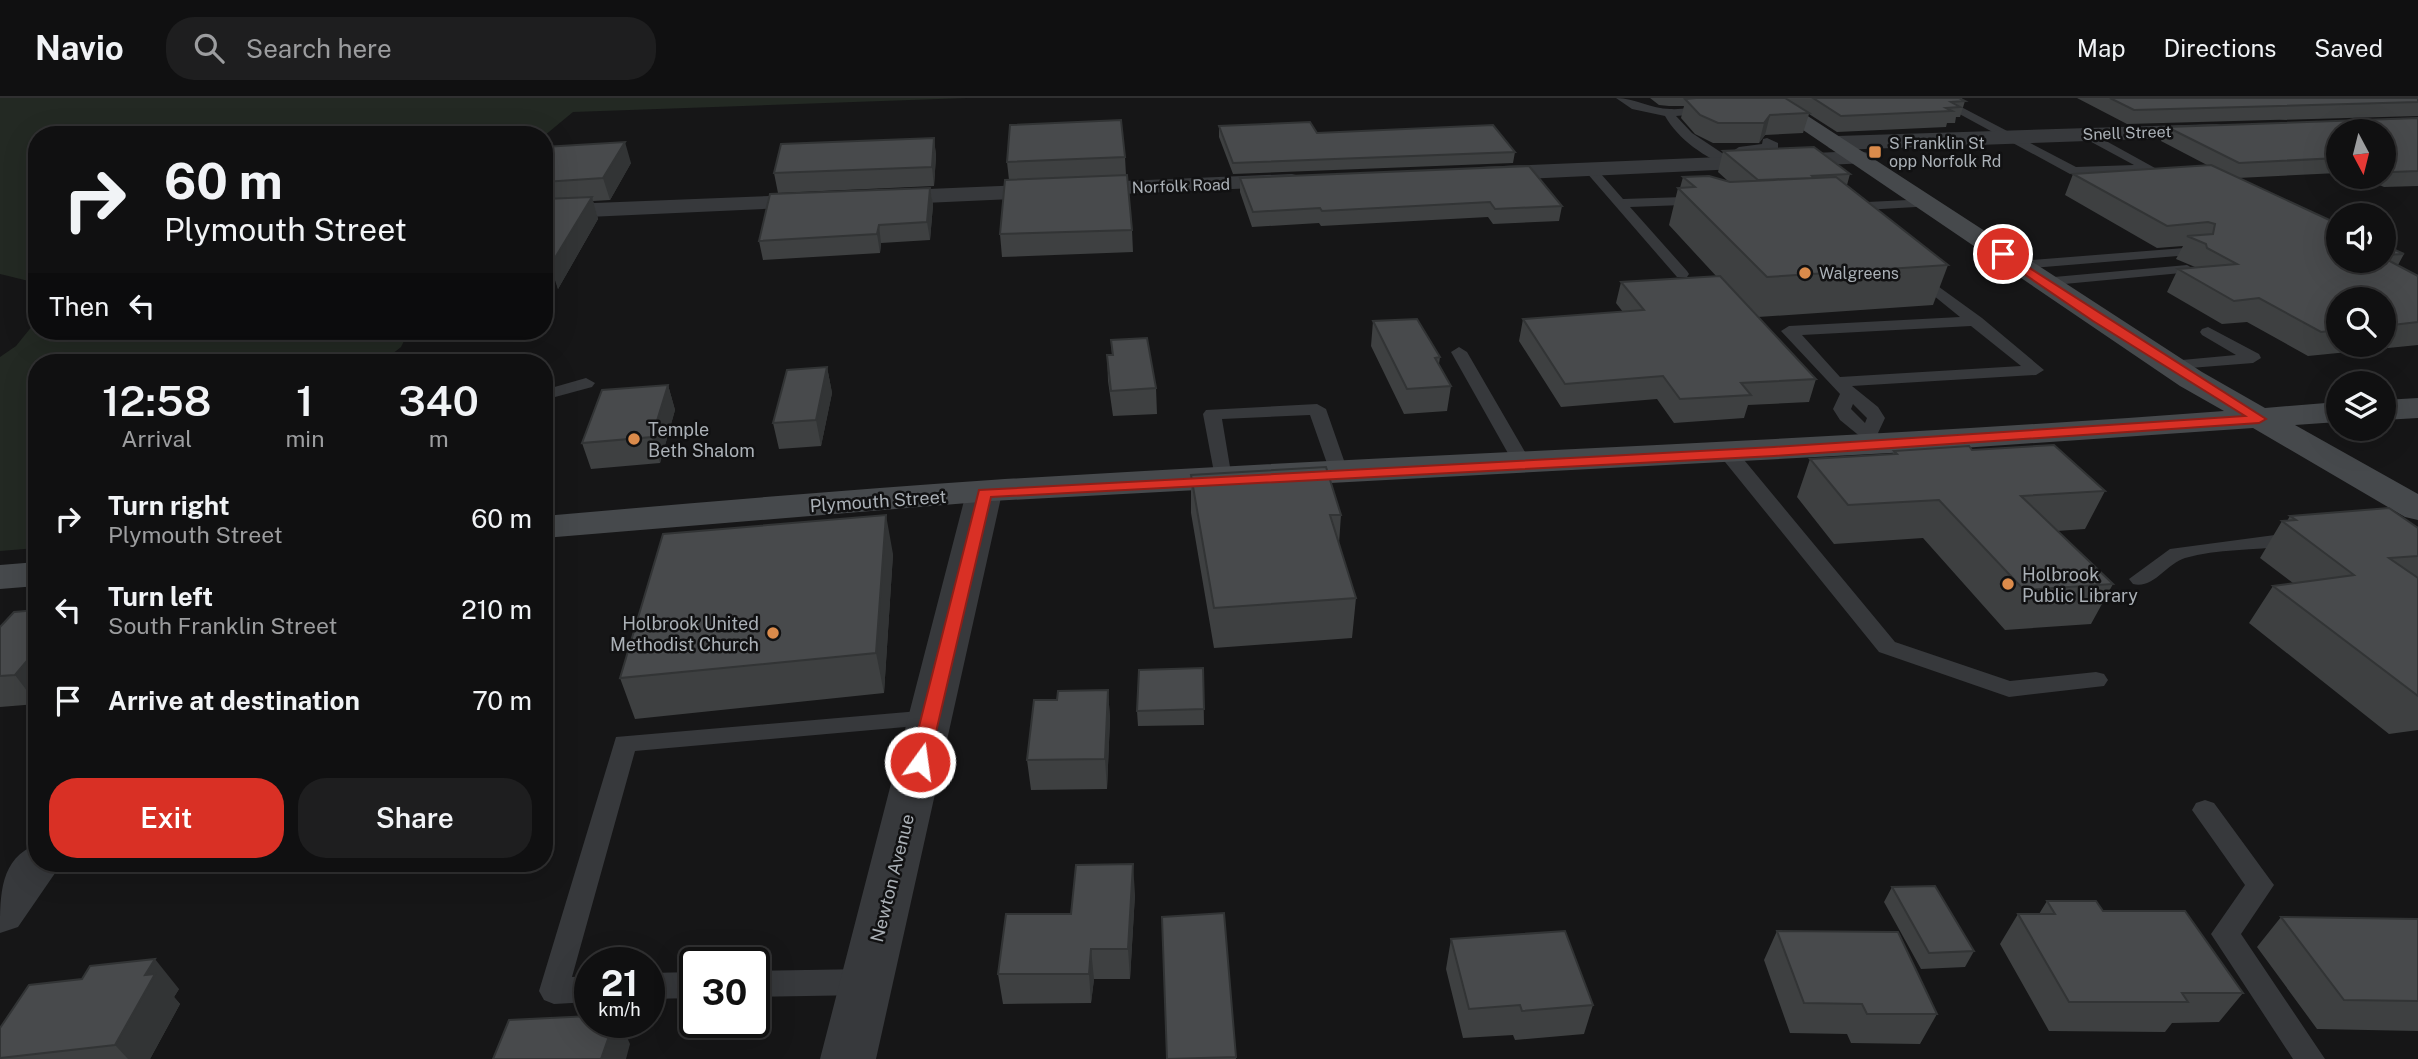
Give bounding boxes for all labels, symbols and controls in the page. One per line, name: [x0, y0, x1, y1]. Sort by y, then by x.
search box: [166, 17, 656, 80]
text: Navio: [35, 29, 124, 67]
icon: search: [190, 29, 228, 67]
text: Search here: [246, 33, 392, 64]
text: Map: [2077, 34, 2126, 62]
text: Directions: [2164, 34, 2276, 62]
text: Saved: [2314, 34, 2383, 62]
north arrow: [2326, 119, 2396, 189]
map controls: [2326, 119, 2396, 441]
street label: Snell Street: [2082, 122, 2172, 144]
place label: S Franklin St opp Norfolk Rd: [1889, 134, 2001, 171]
marker: S Franklin St opp Norfolk Rd: [1867, 144, 1883, 160]
text: 60 m: [164, 152, 283, 210]
icon: right: [49, 154, 140, 245]
street label: Norfolk Road: [1132, 175, 1230, 197]
button: sound: [2326, 203, 2396, 273]
text: Plymouth Street: [164, 211, 407, 248]
pin: [1973, 224, 2033, 284]
icon: arrive: [1984, 235, 2022, 273]
place label: Walgreens: [1819, 264, 1899, 283]
marker: Walgreens: [1797, 265, 1813, 281]
icon: left: [123, 287, 161, 325]
button: search: [2326, 287, 2396, 357]
text: Then: [49, 291, 109, 322]
button: layers: [2326, 371, 2396, 441]
text: 12:58: [102, 376, 211, 425]
text: 1: [296, 376, 314, 425]
text: 340: [398, 376, 479, 425]
place label: Temple Beth Shalom: [648, 419, 755, 461]
text: Arrival: [121, 425, 192, 452]
text: min: [285, 425, 324, 452]
text: m: [429, 425, 449, 452]
marker: Temple Beth Shalom: [626, 431, 642, 447]
street label: Plymouth Street: [809, 486, 947, 516]
text: Turn right: [108, 490, 230, 521]
icon: right: [49, 500, 87, 538]
text: 60 m: [471, 503, 532, 534]
text: Plymouth Street: [108, 521, 283, 548]
place label: Holbrook Public Library: [2022, 564, 2138, 606]
marker: Holbrook Public Library: [2000, 576, 2016, 592]
text: Turn left: [108, 581, 213, 612]
icon: left: [49, 591, 87, 629]
text: 210 m: [461, 594, 532, 625]
text: South Franklin Street: [108, 612, 337, 639]
place label: Holbrook United Methodist Church: [610, 613, 759, 655]
marker: Holbrook United Methodist Church: [765, 625, 781, 641]
icon: arrive: [49, 682, 87, 720]
text: Arrive at destination: [108, 685, 360, 716]
text: 70 m: [472, 685, 532, 716]
position arrow: [883, 725, 957, 799]
button: Exit: [49, 778, 284, 858]
button: Share: [298, 778, 532, 858]
street label: Newton Avenue: [866, 812, 918, 944]
speed limit sign: 30: [679, 947, 770, 1038]
text: 21: [601, 963, 638, 1004]
text: km/h: [598, 999, 641, 1020]

